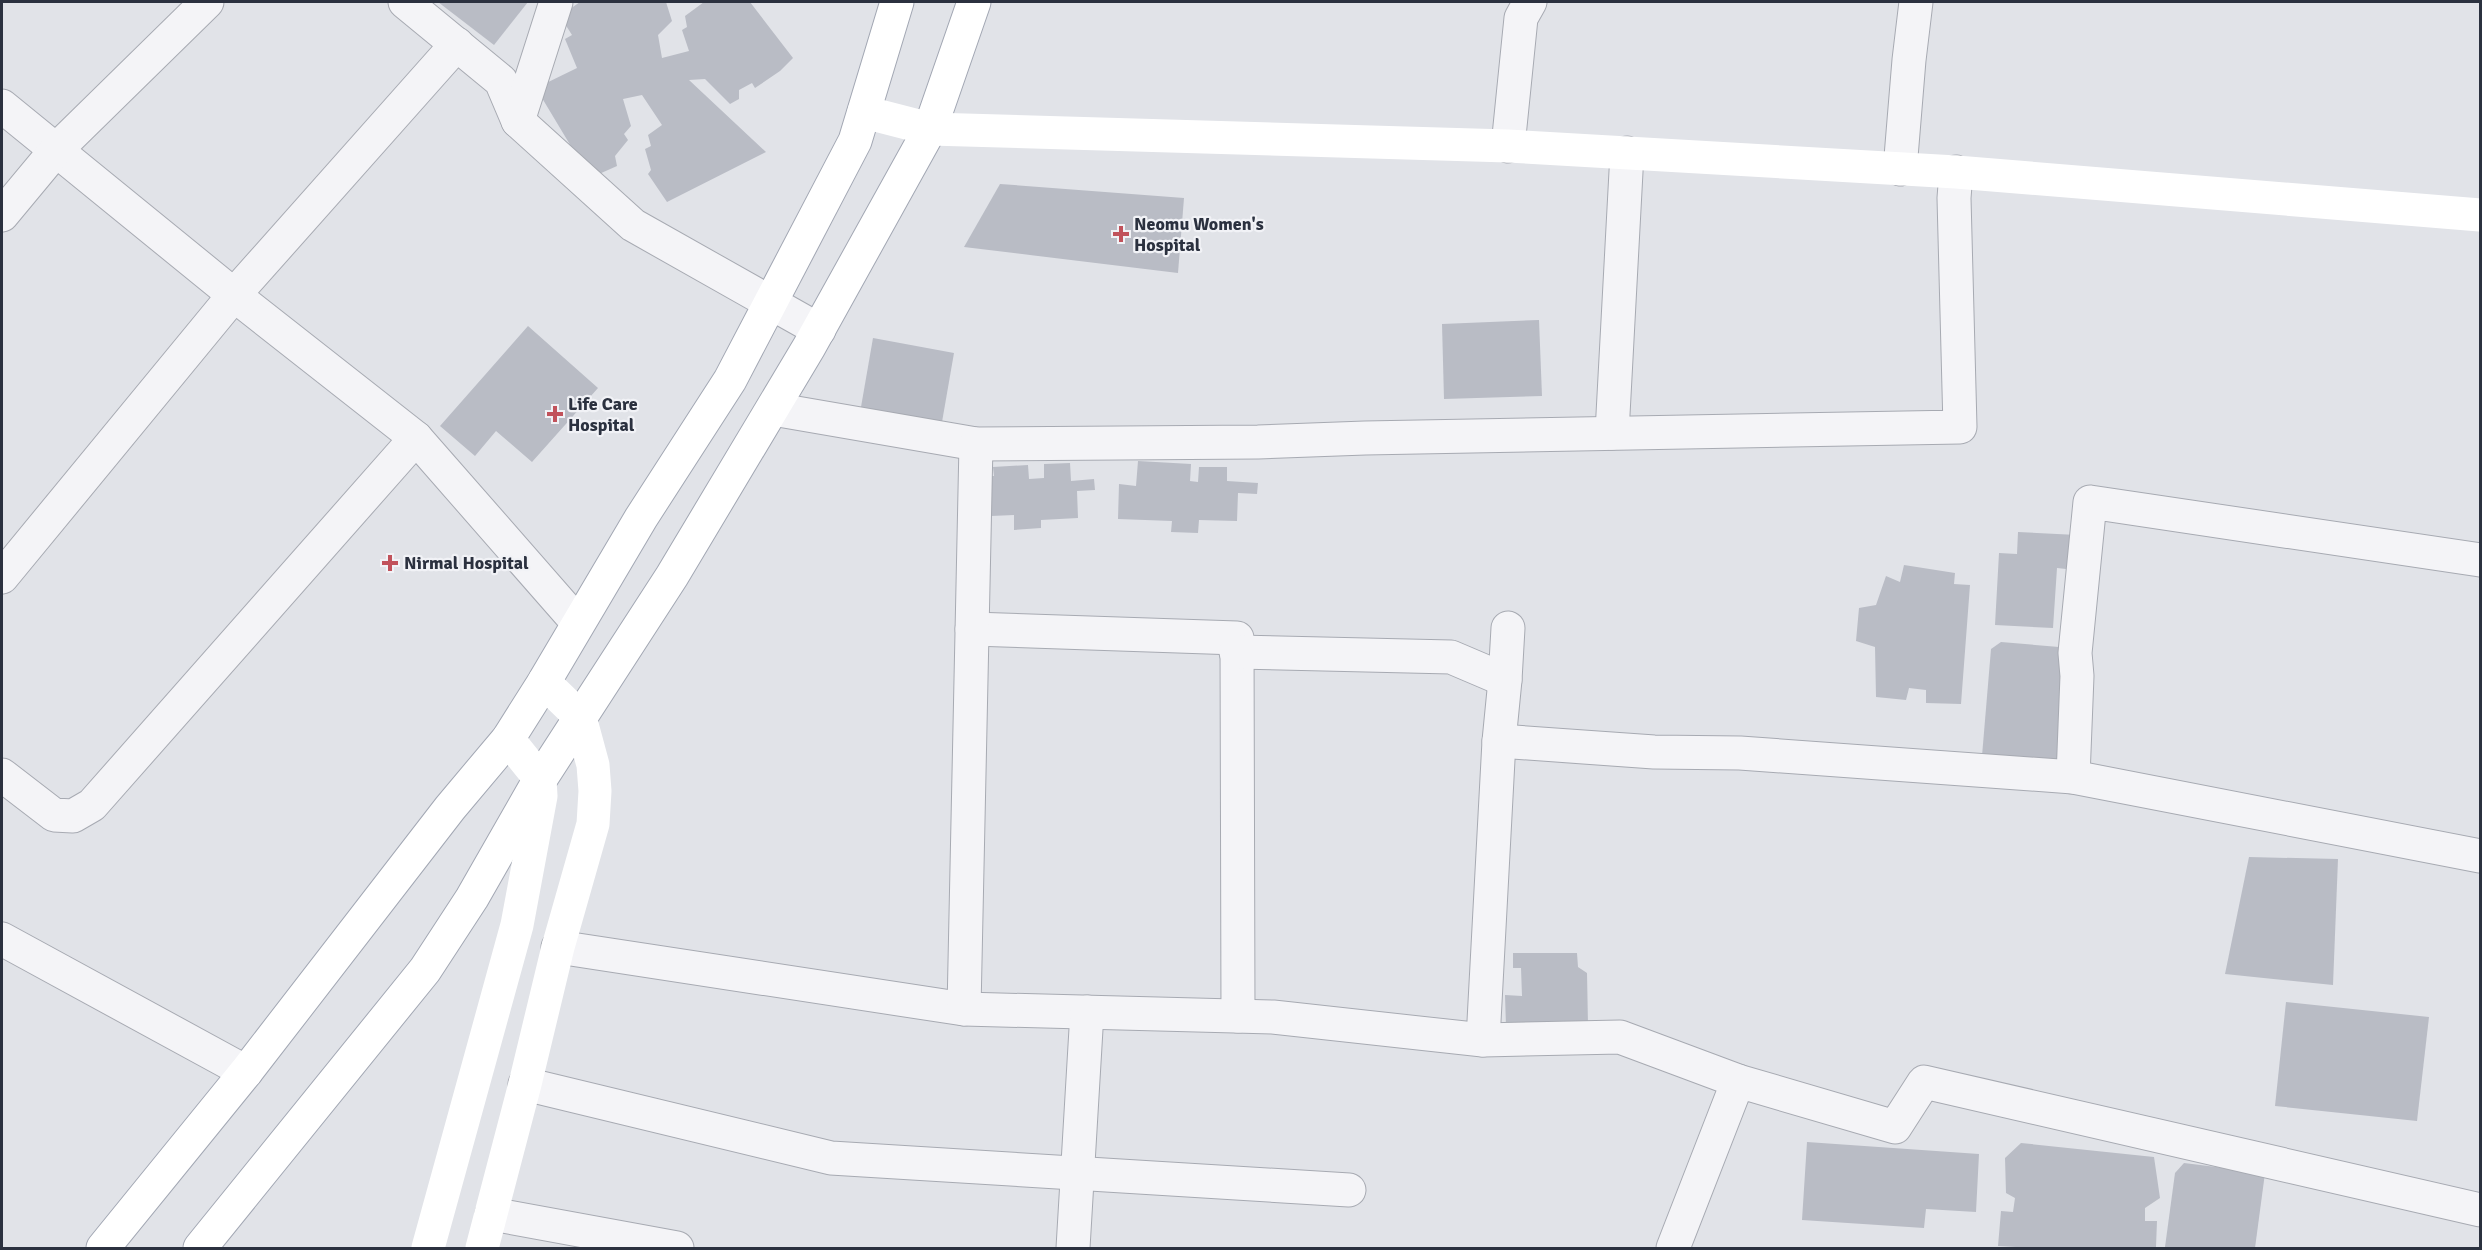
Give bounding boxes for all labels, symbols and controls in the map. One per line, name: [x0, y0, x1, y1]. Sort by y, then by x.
place label: Neomu Women's Hospital: [1134, 213, 1264, 256]
marker: Neomu Women's Hospital: [1112, 225, 1130, 243]
place label: Life Care Hospital: [568, 393, 638, 436]
marker: Life Care Hospital: [546, 405, 564, 423]
place label: Nirmal Hospital: [404, 552, 529, 574]
marker: Nirmal Hospital: [381, 554, 399, 572]

